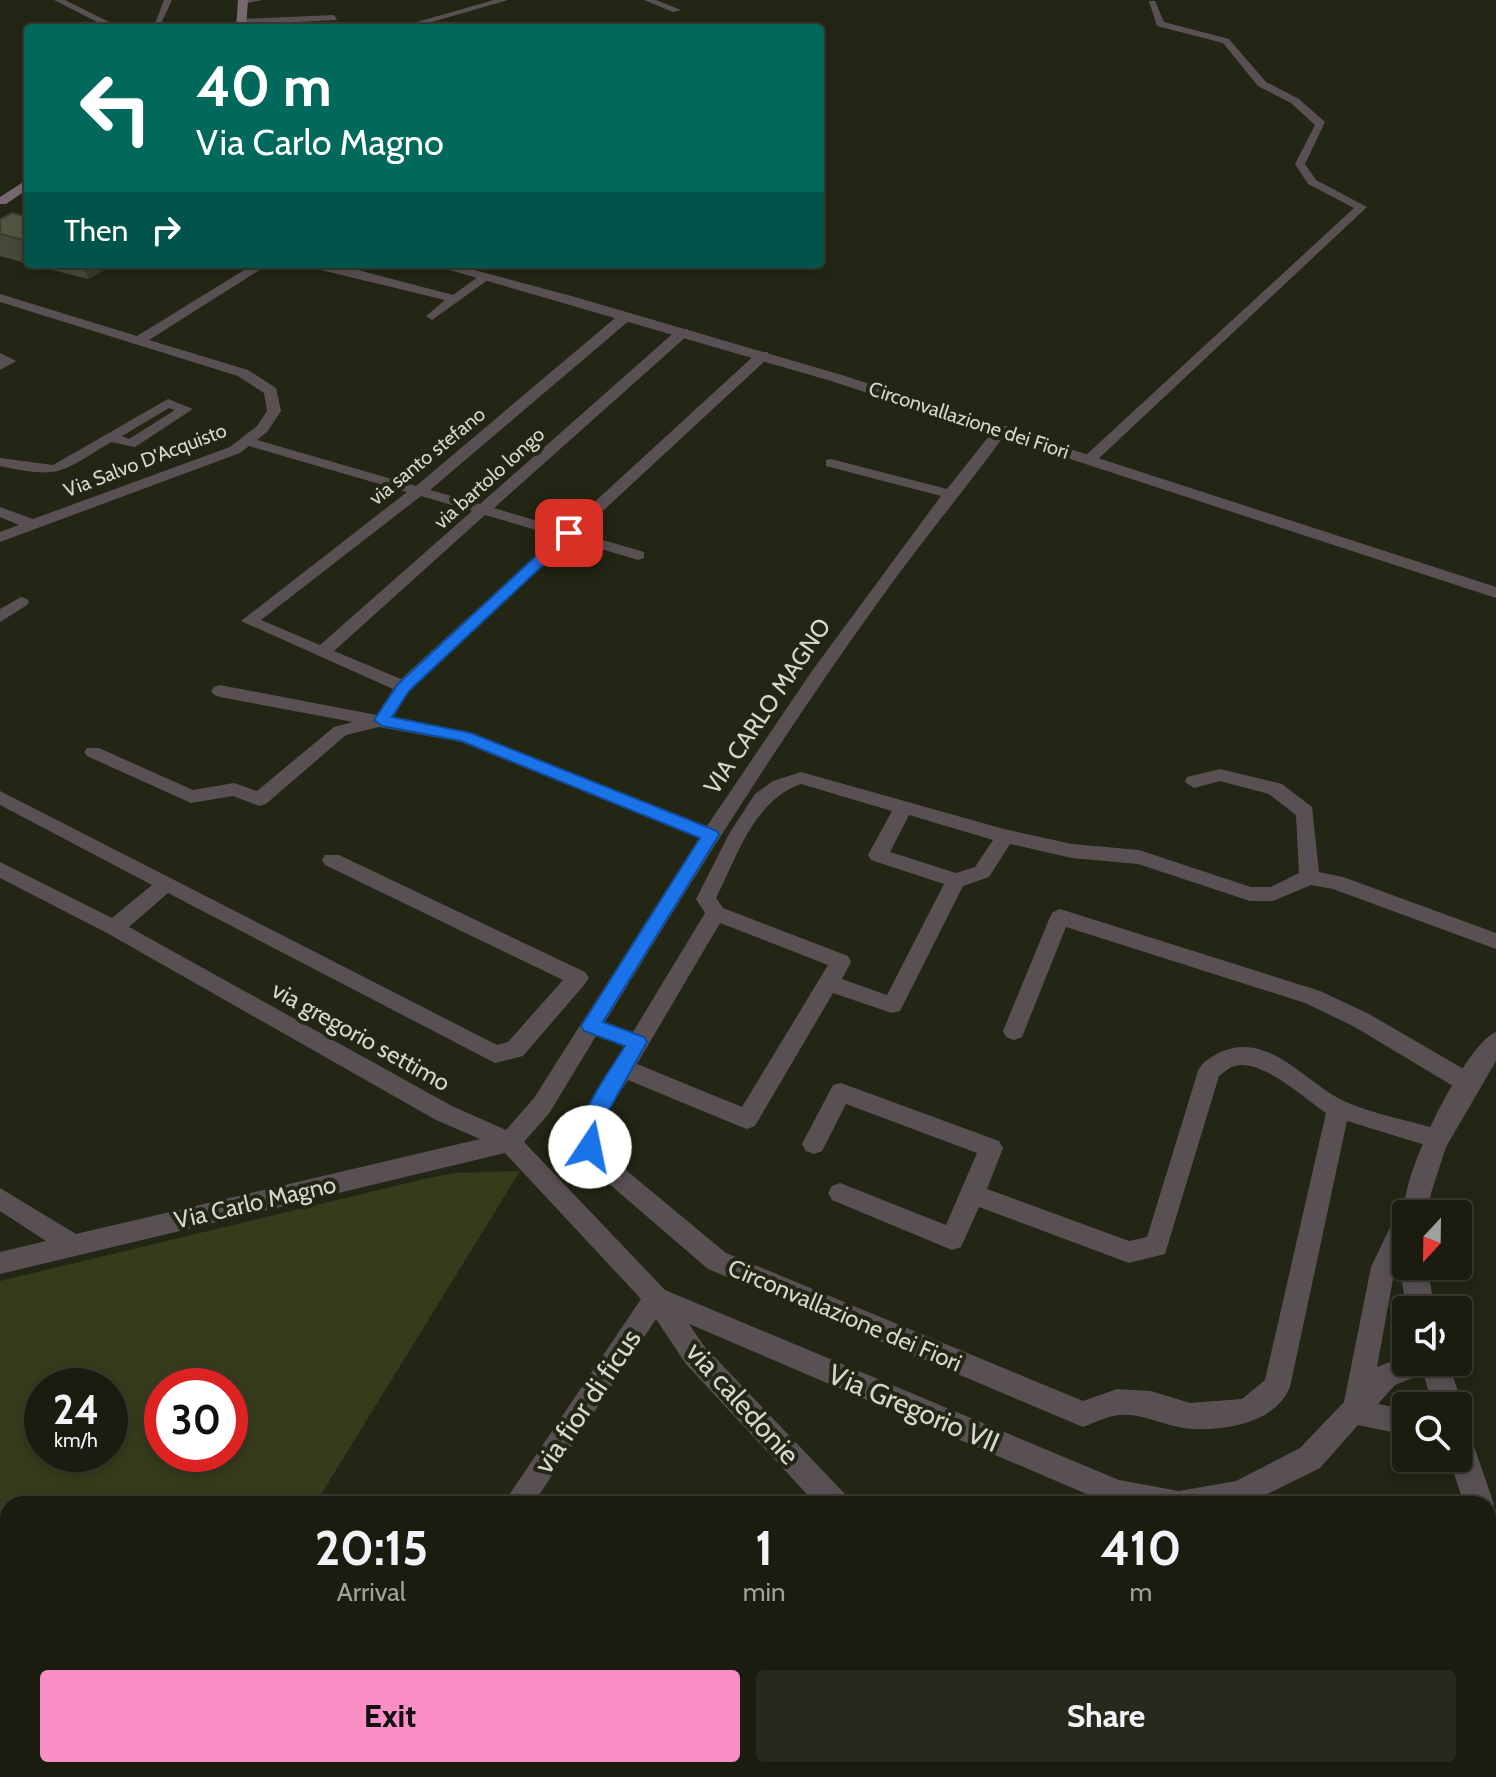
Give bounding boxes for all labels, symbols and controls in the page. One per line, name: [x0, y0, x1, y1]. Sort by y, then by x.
text: 40 m: [196, 52, 332, 120]
icon: left: [64, 56, 168, 160]
text: Via Carlo Magno: [196, 120, 444, 164]
icon: right: [144, 208, 188, 252]
text: Then: [64, 212, 128, 249]
street label: Circonvallazione dei Fiori: [866, 376, 1072, 464]
street label: via santo stefano: [364, 402, 490, 510]
street label: Via Salvo D'Acquisto: [60, 418, 230, 502]
street label: via bartolo longo: [429, 422, 549, 534]
pin: [535, 499, 603, 567]
icon: arrive: [547, 511, 591, 555]
street label: VIA CARLO MAGNO: [697, 613, 837, 799]
street label: via gregorio settimo: [267, 975, 455, 1097]
position arrow: [548, 1105, 632, 1189]
street label: Via Carlo Magno: [171, 1169, 339, 1235]
north arrow: [1392, 1200, 1472, 1280]
map controls: [1392, 1200, 1472, 1472]
street label: Circonvallazione dei Fiori: [724, 1253, 966, 1377]
button: sound: [1392, 1296, 1472, 1376]
street label: via fior di ficus: [526, 1322, 648, 1480]
street label: via caledonie: [679, 1335, 807, 1471]
street label: Via Gregorio VII: [823, 1357, 1005, 1459]
speed limit sign: 30: [144, 1368, 248, 1472]
text: 24: [53, 1385, 99, 1434]
button: search: [1392, 1392, 1472, 1472]
text: km/h: [54, 1428, 98, 1452]
text: 20:15: [315, 1519, 428, 1577]
text: 1: [755, 1519, 773, 1577]
text: 410: [1100, 1519, 1181, 1577]
text: Arrival: [337, 1576, 406, 1608]
text: min: [743, 1576, 786, 1608]
text: m: [1129, 1576, 1152, 1608]
button: Exit: [40, 1670, 740, 1762]
button: Share: [756, 1670, 1456, 1762]

